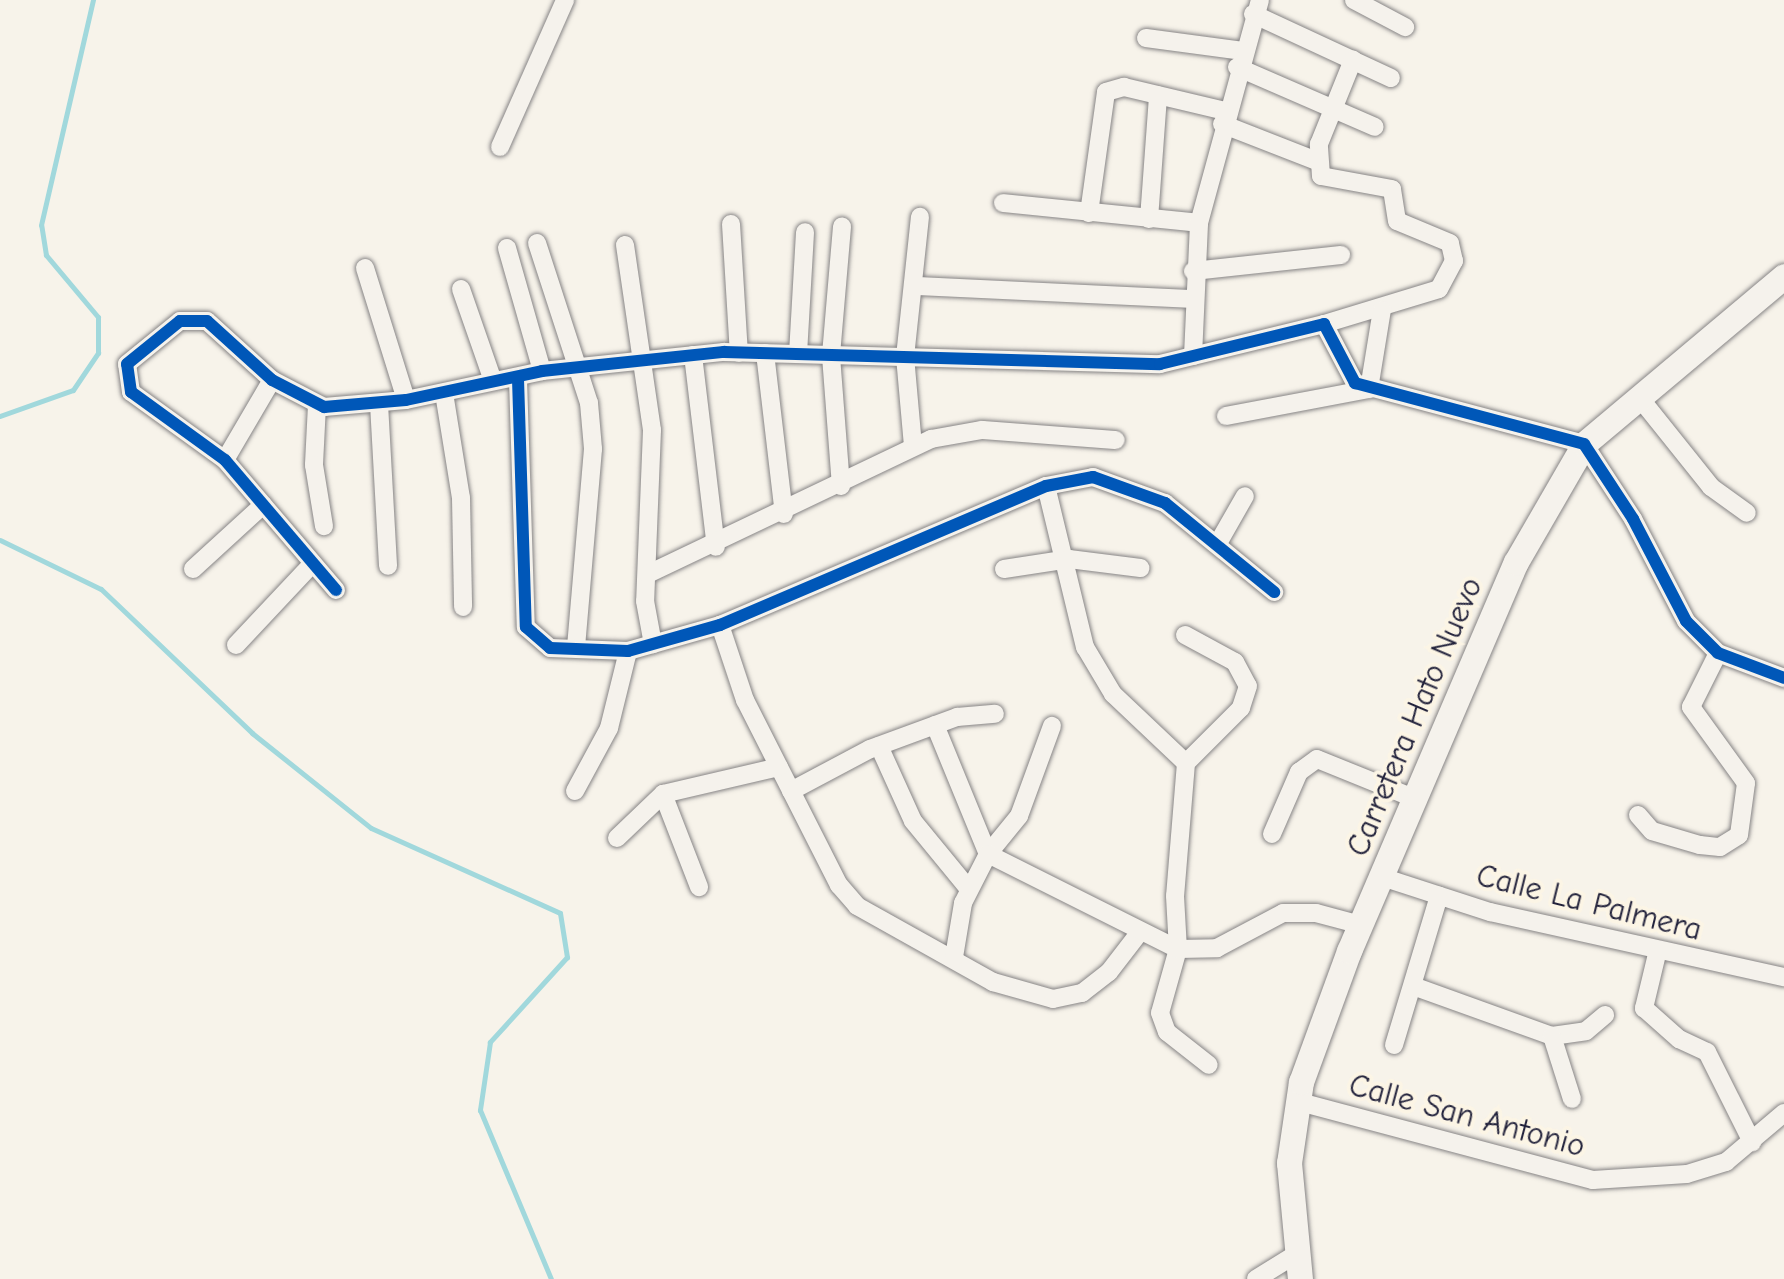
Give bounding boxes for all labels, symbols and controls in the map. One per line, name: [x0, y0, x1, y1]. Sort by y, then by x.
street label: Carretera Hato Nuevo: [1339, 572, 1491, 862]
street label: Calle La Palmera: [1472, 856, 1706, 950]
street label: Calle San Antonio: [1345, 1066, 1589, 1166]

